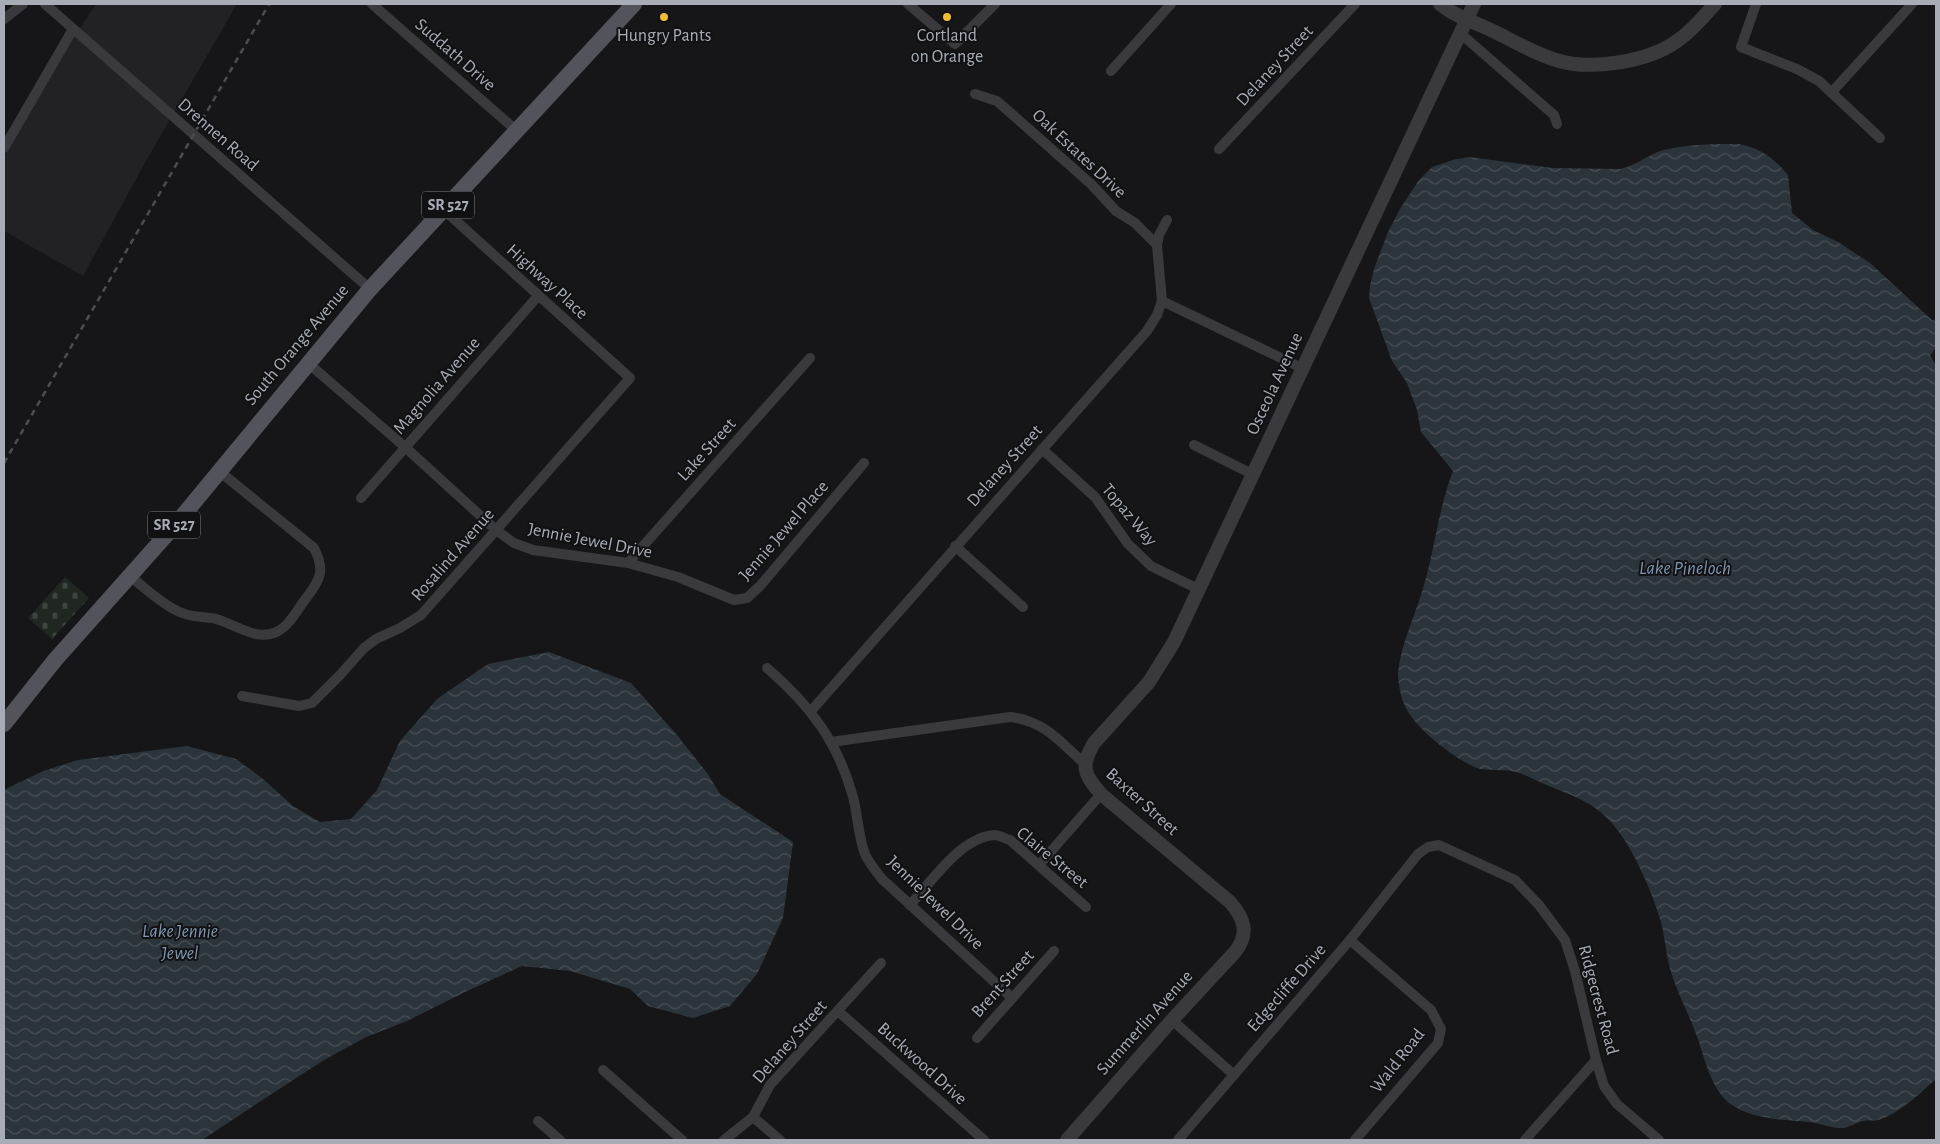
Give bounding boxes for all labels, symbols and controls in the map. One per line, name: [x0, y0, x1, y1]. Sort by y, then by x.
marker: Hungry Pants: [658, 11, 670, 23]
marker: Cortland on Orange: [941, 11, 953, 23]
street label: Suddath Drive: [411, 15, 499, 95]
street label: Delaney Street: [1233, 22, 1317, 110]
place label: Hungry Pants: [617, 27, 711, 45]
place label: Cortland on Orange: [911, 27, 983, 66]
street label: Drennen Road: [174, 95, 262, 175]
street label: Oak Estates Drive: [1029, 106, 1129, 202]
road number: SR 527: [422, 192, 474, 218]
street label: Highway Place: [503, 241, 591, 323]
street label: South Orange Avenue: [242, 281, 352, 409]
street label: Osceola Avenue: [1244, 330, 1306, 438]
street label: Magnolia Avenue: [390, 334, 484, 438]
street label: Lake Street: [674, 415, 740, 485]
street label: Delaney Street: [964, 421, 1046, 510]
street label: Jennie Jewel Place: [736, 478, 832, 584]
street label: Topaz Way: [1098, 480, 1160, 550]
street label: Rosalind Avenue: [408, 505, 498, 605]
road number: SR 527: [148, 512, 200, 538]
street label: Jennie Jewel Drive: [526, 520, 654, 562]
water label: Lake Pineloch: [1639, 559, 1731, 578]
street label: Baxter Street: [1102, 765, 1182, 839]
street label: Claire Street: [1013, 824, 1091, 892]
street label: Jennie Jewel Drive: [883, 853, 987, 953]
water label: Lake Jennie Jewel: [142, 922, 218, 963]
street label: Edgecliffe Drive: [1244, 941, 1330, 1035]
street label: Ridgecrest Road: [1575, 943, 1621, 1057]
street label: Brent Street: [968, 947, 1038, 1021]
street label: Summerlin Avenue: [1094, 967, 1196, 1079]
street label: Delaney Street: [749, 997, 831, 1087]
street label: Buckwood Drive: [874, 1019, 970, 1109]
street label: Wald Road: [1368, 1026, 1428, 1096]

